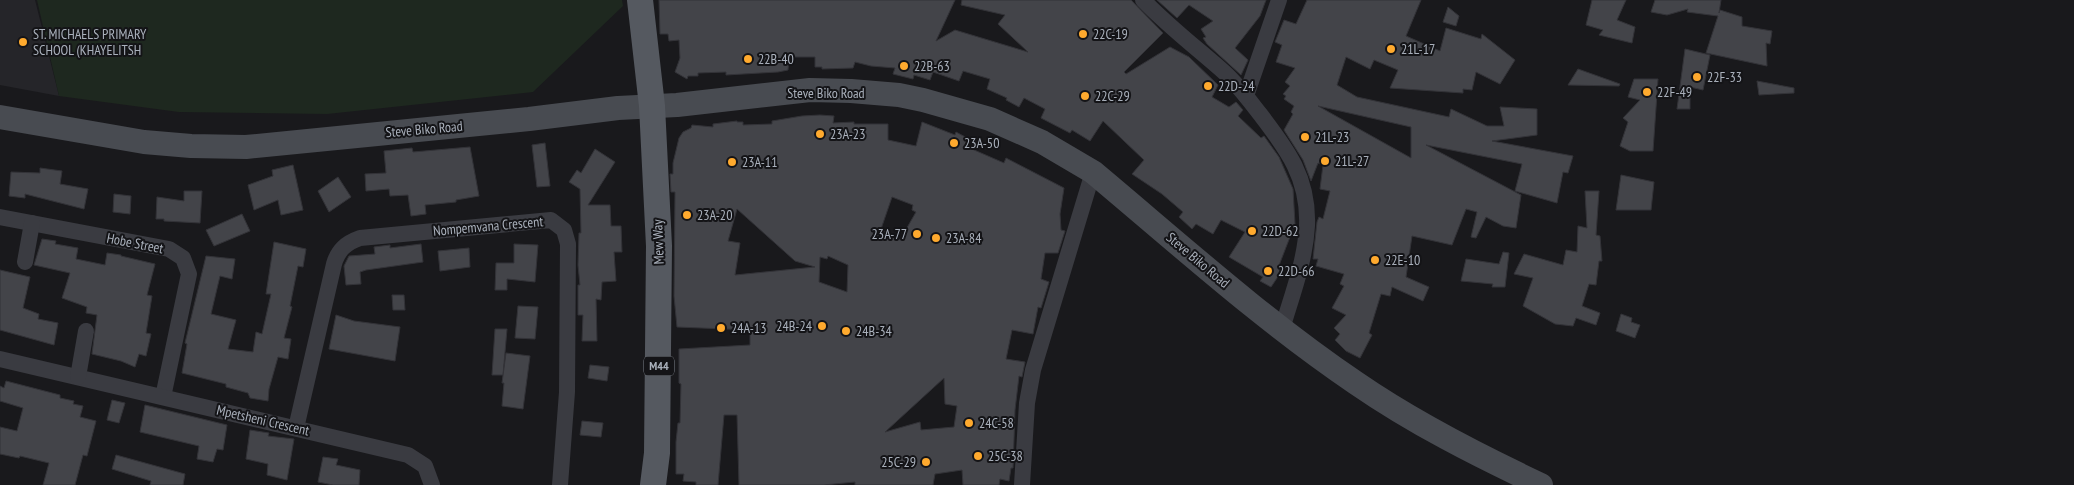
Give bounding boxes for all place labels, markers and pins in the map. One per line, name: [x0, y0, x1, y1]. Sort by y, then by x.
place label: ST. MICHAELS PRIMARY SCHOOL (KHAYELITSH: [33, 25, 147, 59]
place label: 22C-19: [1093, 25, 1128, 43]
marker: 22C-19: [1077, 28, 1089, 40]
marker: ST. MICHAELS PRIMARY SCHOOL (KHAYELITSH: [17, 36, 29, 48]
place label: 21L-17: [1401, 40, 1435, 58]
marker: 21L-17: [1385, 43, 1397, 55]
place label: 22B-40: [758, 50, 794, 68]
marker: 22B-40: [742, 53, 754, 65]
place label: 22B-63: [914, 57, 950, 75]
marker: 22B-63: [898, 60, 910, 72]
place label: 22F-33: [1707, 68, 1742, 86]
marker: 22F-33: [1691, 71, 1703, 83]
place label: 22D-24: [1218, 77, 1255, 95]
marker: 22D-24: [1202, 80, 1214, 92]
place label: 22F-49: [1657, 83, 1692, 101]
marker: 22F-49: [1641, 86, 1653, 98]
place label: 22C-29: [1095, 87, 1130, 105]
marker: 22C-29: [1079, 90, 1091, 102]
place label: 23A-23: [830, 125, 865, 143]
marker: 23A-23: [814, 128, 826, 140]
place label: 21L-23: [1315, 128, 1349, 146]
marker: 21L-23: [1299, 131, 1311, 143]
place label: 23A-50: [964, 134, 999, 152]
marker: 23A-50: [948, 137, 960, 149]
place label: 21L-27: [1335, 152, 1369, 170]
place label: 23A-11: [742, 153, 777, 171]
marker: 21L-27: [1319, 155, 1331, 167]
marker: 23A-11: [726, 156, 738, 168]
place label: 23A-20: [697, 206, 732, 224]
marker: 23A-20: [681, 209, 693, 221]
place label: 22D-62: [1262, 222, 1299, 240]
place label: 23A-77: [872, 225, 907, 243]
marker: 22D-62: [1246, 225, 1258, 237]
marker: 23A-77: [911, 228, 923, 240]
place label: 23A-84: [946, 229, 982, 247]
marker: 23A-84: [930, 232, 942, 244]
place label: 22E-10: [1385, 251, 1420, 269]
marker: 22E-10: [1369, 254, 1381, 266]
place label: 22D-66: [1278, 262, 1315, 280]
marker: 22D-66: [1262, 265, 1274, 277]
place label: 24B-24: [776, 317, 813, 335]
place label: 24A-13: [731, 319, 766, 337]
marker: 24B-24: [816, 320, 828, 332]
marker: 24A-13: [715, 322, 727, 334]
place label: 24B-34: [856, 322, 893, 340]
marker: 24B-34: [840, 325, 852, 337]
place label: 24C-58: [979, 414, 1014, 432]
marker: 24C-58: [963, 417, 975, 429]
place label: 25C-38: [988, 447, 1023, 465]
marker: 25C-38: [972, 450, 984, 462]
place label: 25C-29: [881, 453, 916, 471]
marker: 25C-29: [920, 456, 932, 468]

